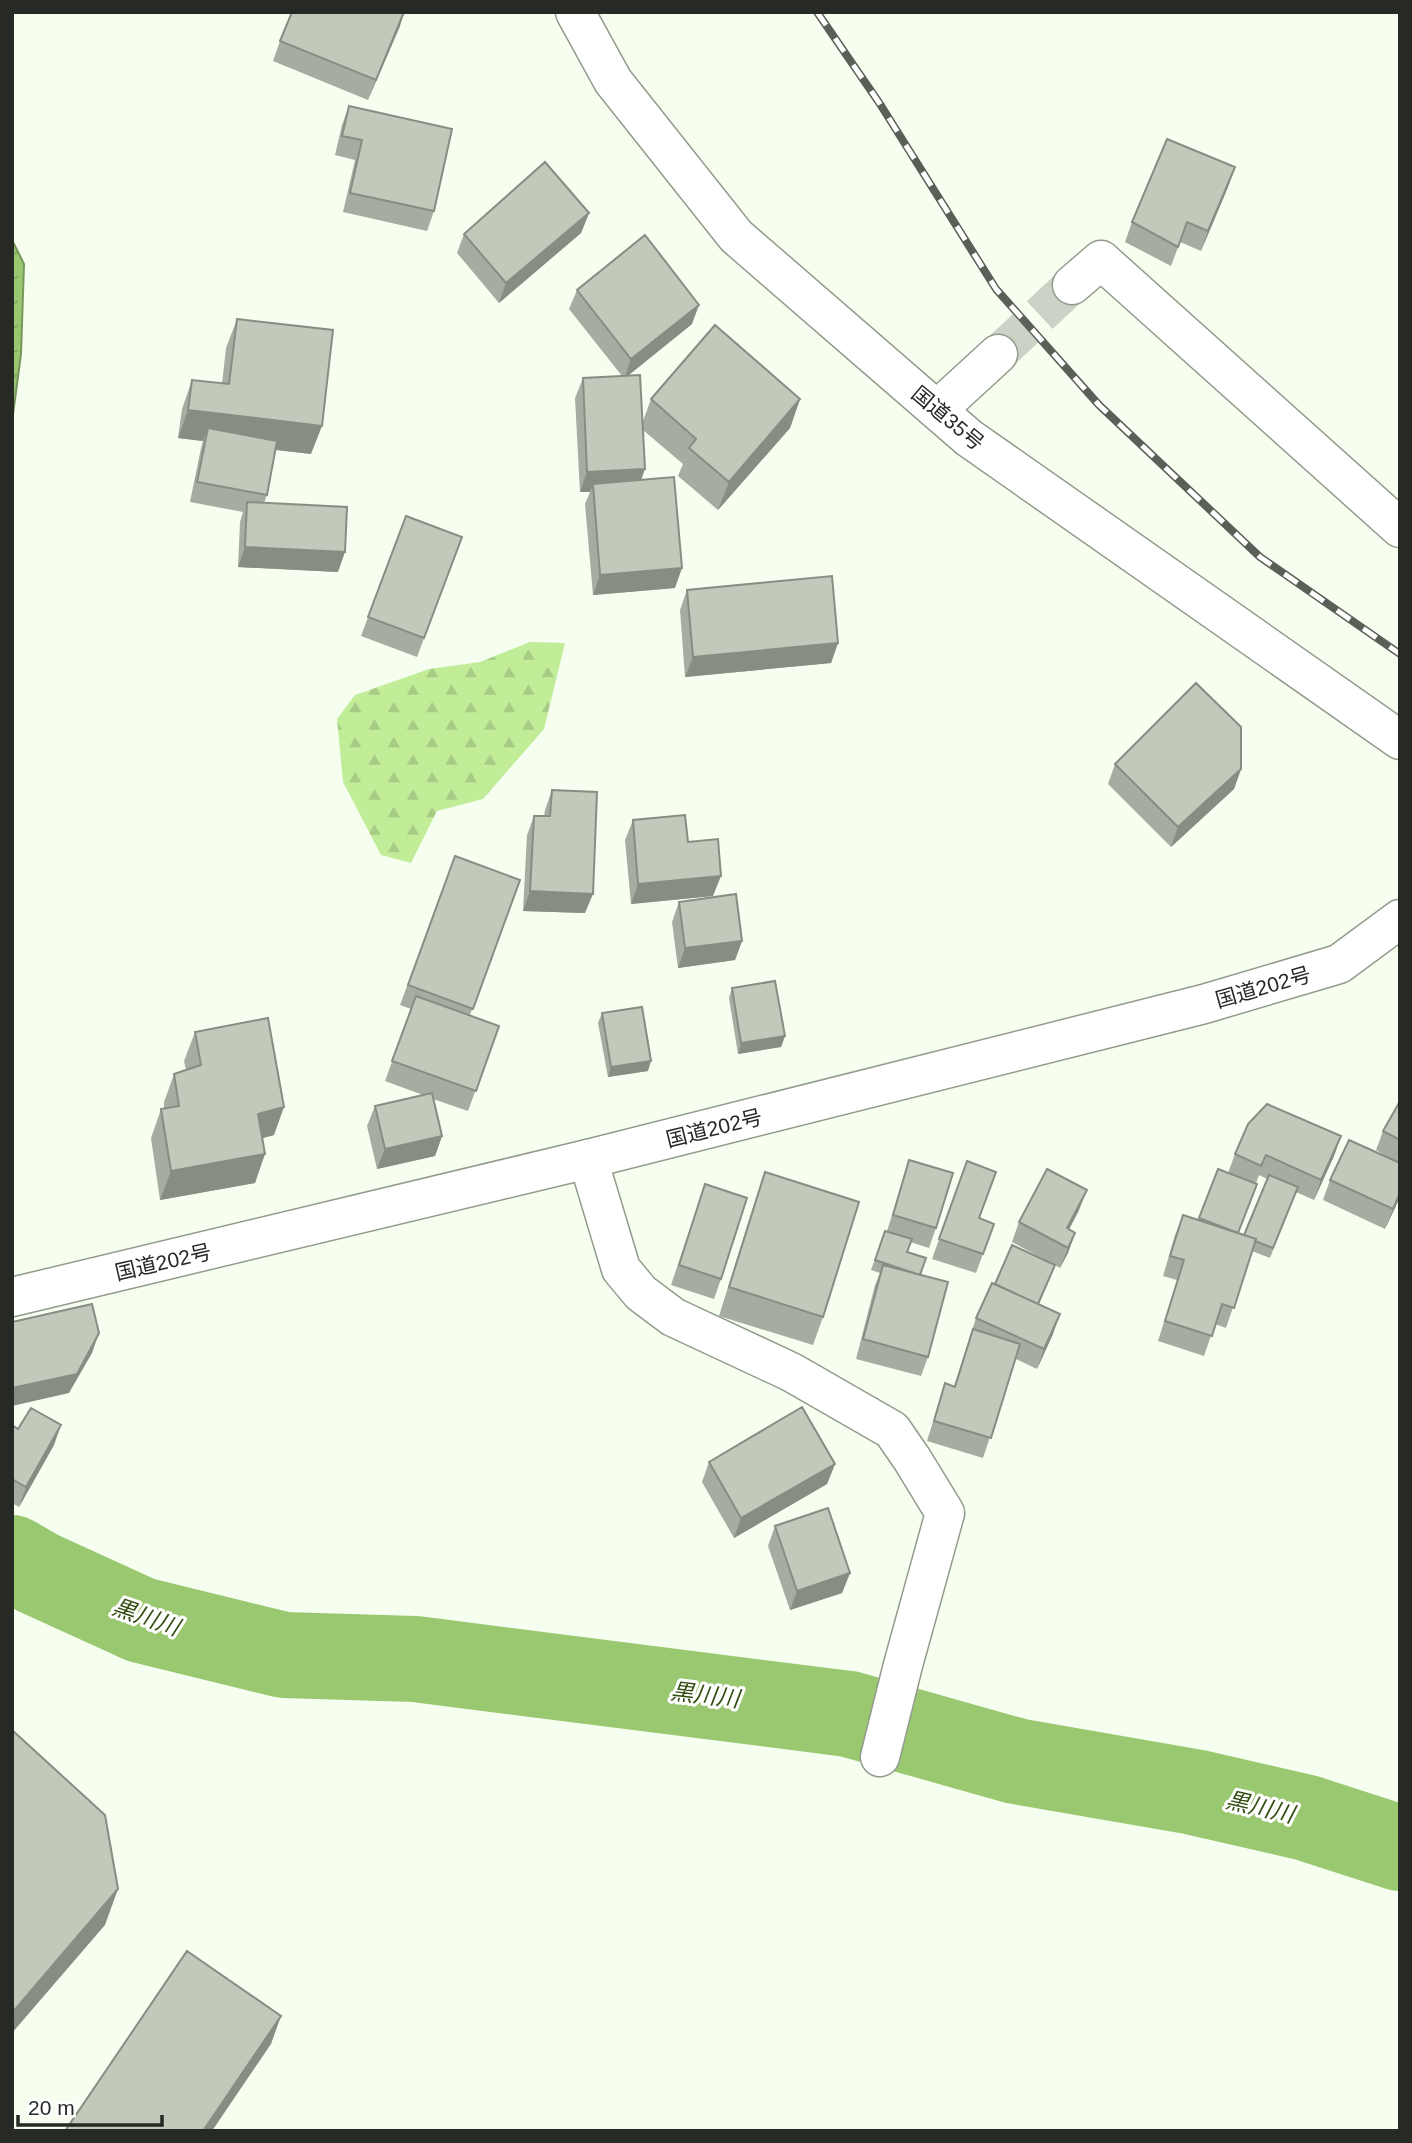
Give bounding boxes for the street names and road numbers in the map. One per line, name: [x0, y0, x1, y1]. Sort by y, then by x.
street label: 国道35号: [908, 381, 988, 455]
street label: 国道202号: [1213, 962, 1313, 1012]
street label: 国道202号: [664, 1105, 764, 1151]
street label: 国道202号: [113, 1240, 213, 1284]

